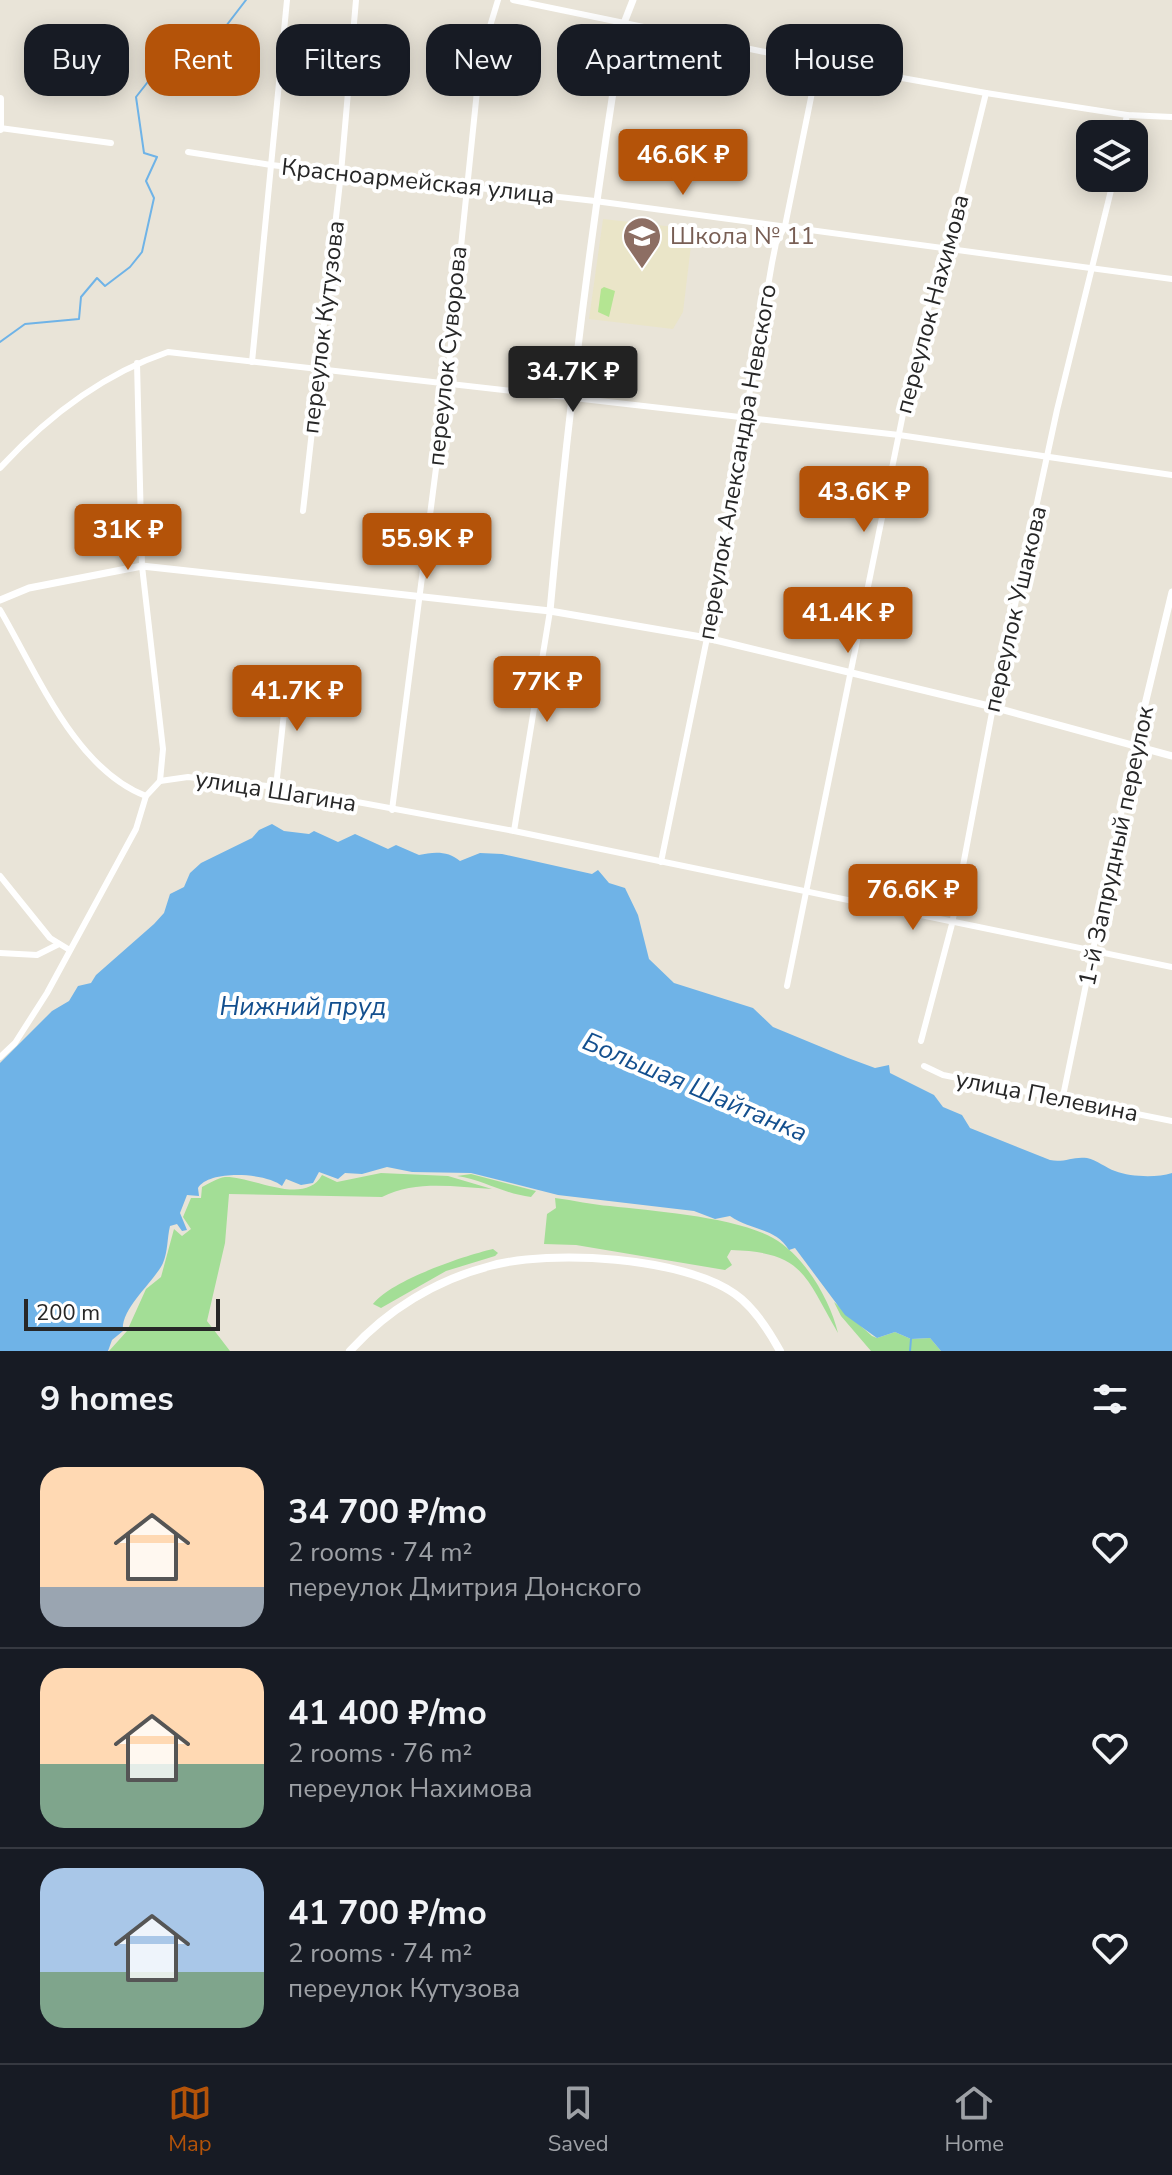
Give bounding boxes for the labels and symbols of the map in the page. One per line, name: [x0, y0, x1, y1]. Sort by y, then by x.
pin: 46.6K ₽: [609, 129, 757, 197]
street label: Красноармейская улица: [280, 151, 556, 211]
street label: переулок Нахимова: [887, 191, 977, 417]
school or university icon: Школа № 11: [621, 215, 663, 270]
street label: переулок Кутузова: [294, 219, 352, 435]
place label: Школа № 11: [670, 220, 815, 252]
street label: переулок Суворова: [420, 244, 474, 468]
street label: переулок Александра Невского: [690, 281, 784, 643]
pin: 34.7K ₽: [499, 346, 647, 414]
pin: 43.6K ₽: [790, 466, 938, 534]
street label: переулок Ушакова: [976, 503, 1054, 715]
pin: 31K ₽: [72, 504, 184, 572]
pin: 55.9K ₽: [353, 513, 501, 581]
pin: 41.4K ₽: [774, 587, 922, 655]
pin: 77K ₽: [491, 656, 603, 724]
pin: 41.7K ₽: [223, 665, 371, 733]
street label: 1-й Запрудный переулок: [1071, 703, 1161, 989]
street label: улица Шагина: [193, 762, 359, 820]
pin: 76.6K ₽: [839, 864, 987, 932]
water label: Нижний пруд: [220, 989, 386, 1024]
water label: Большая Шайтанка: [577, 1024, 813, 1150]
street label: улица Пелевина: [953, 1063, 1141, 1129]
scale bar: [24, 1295, 220, 1331]

